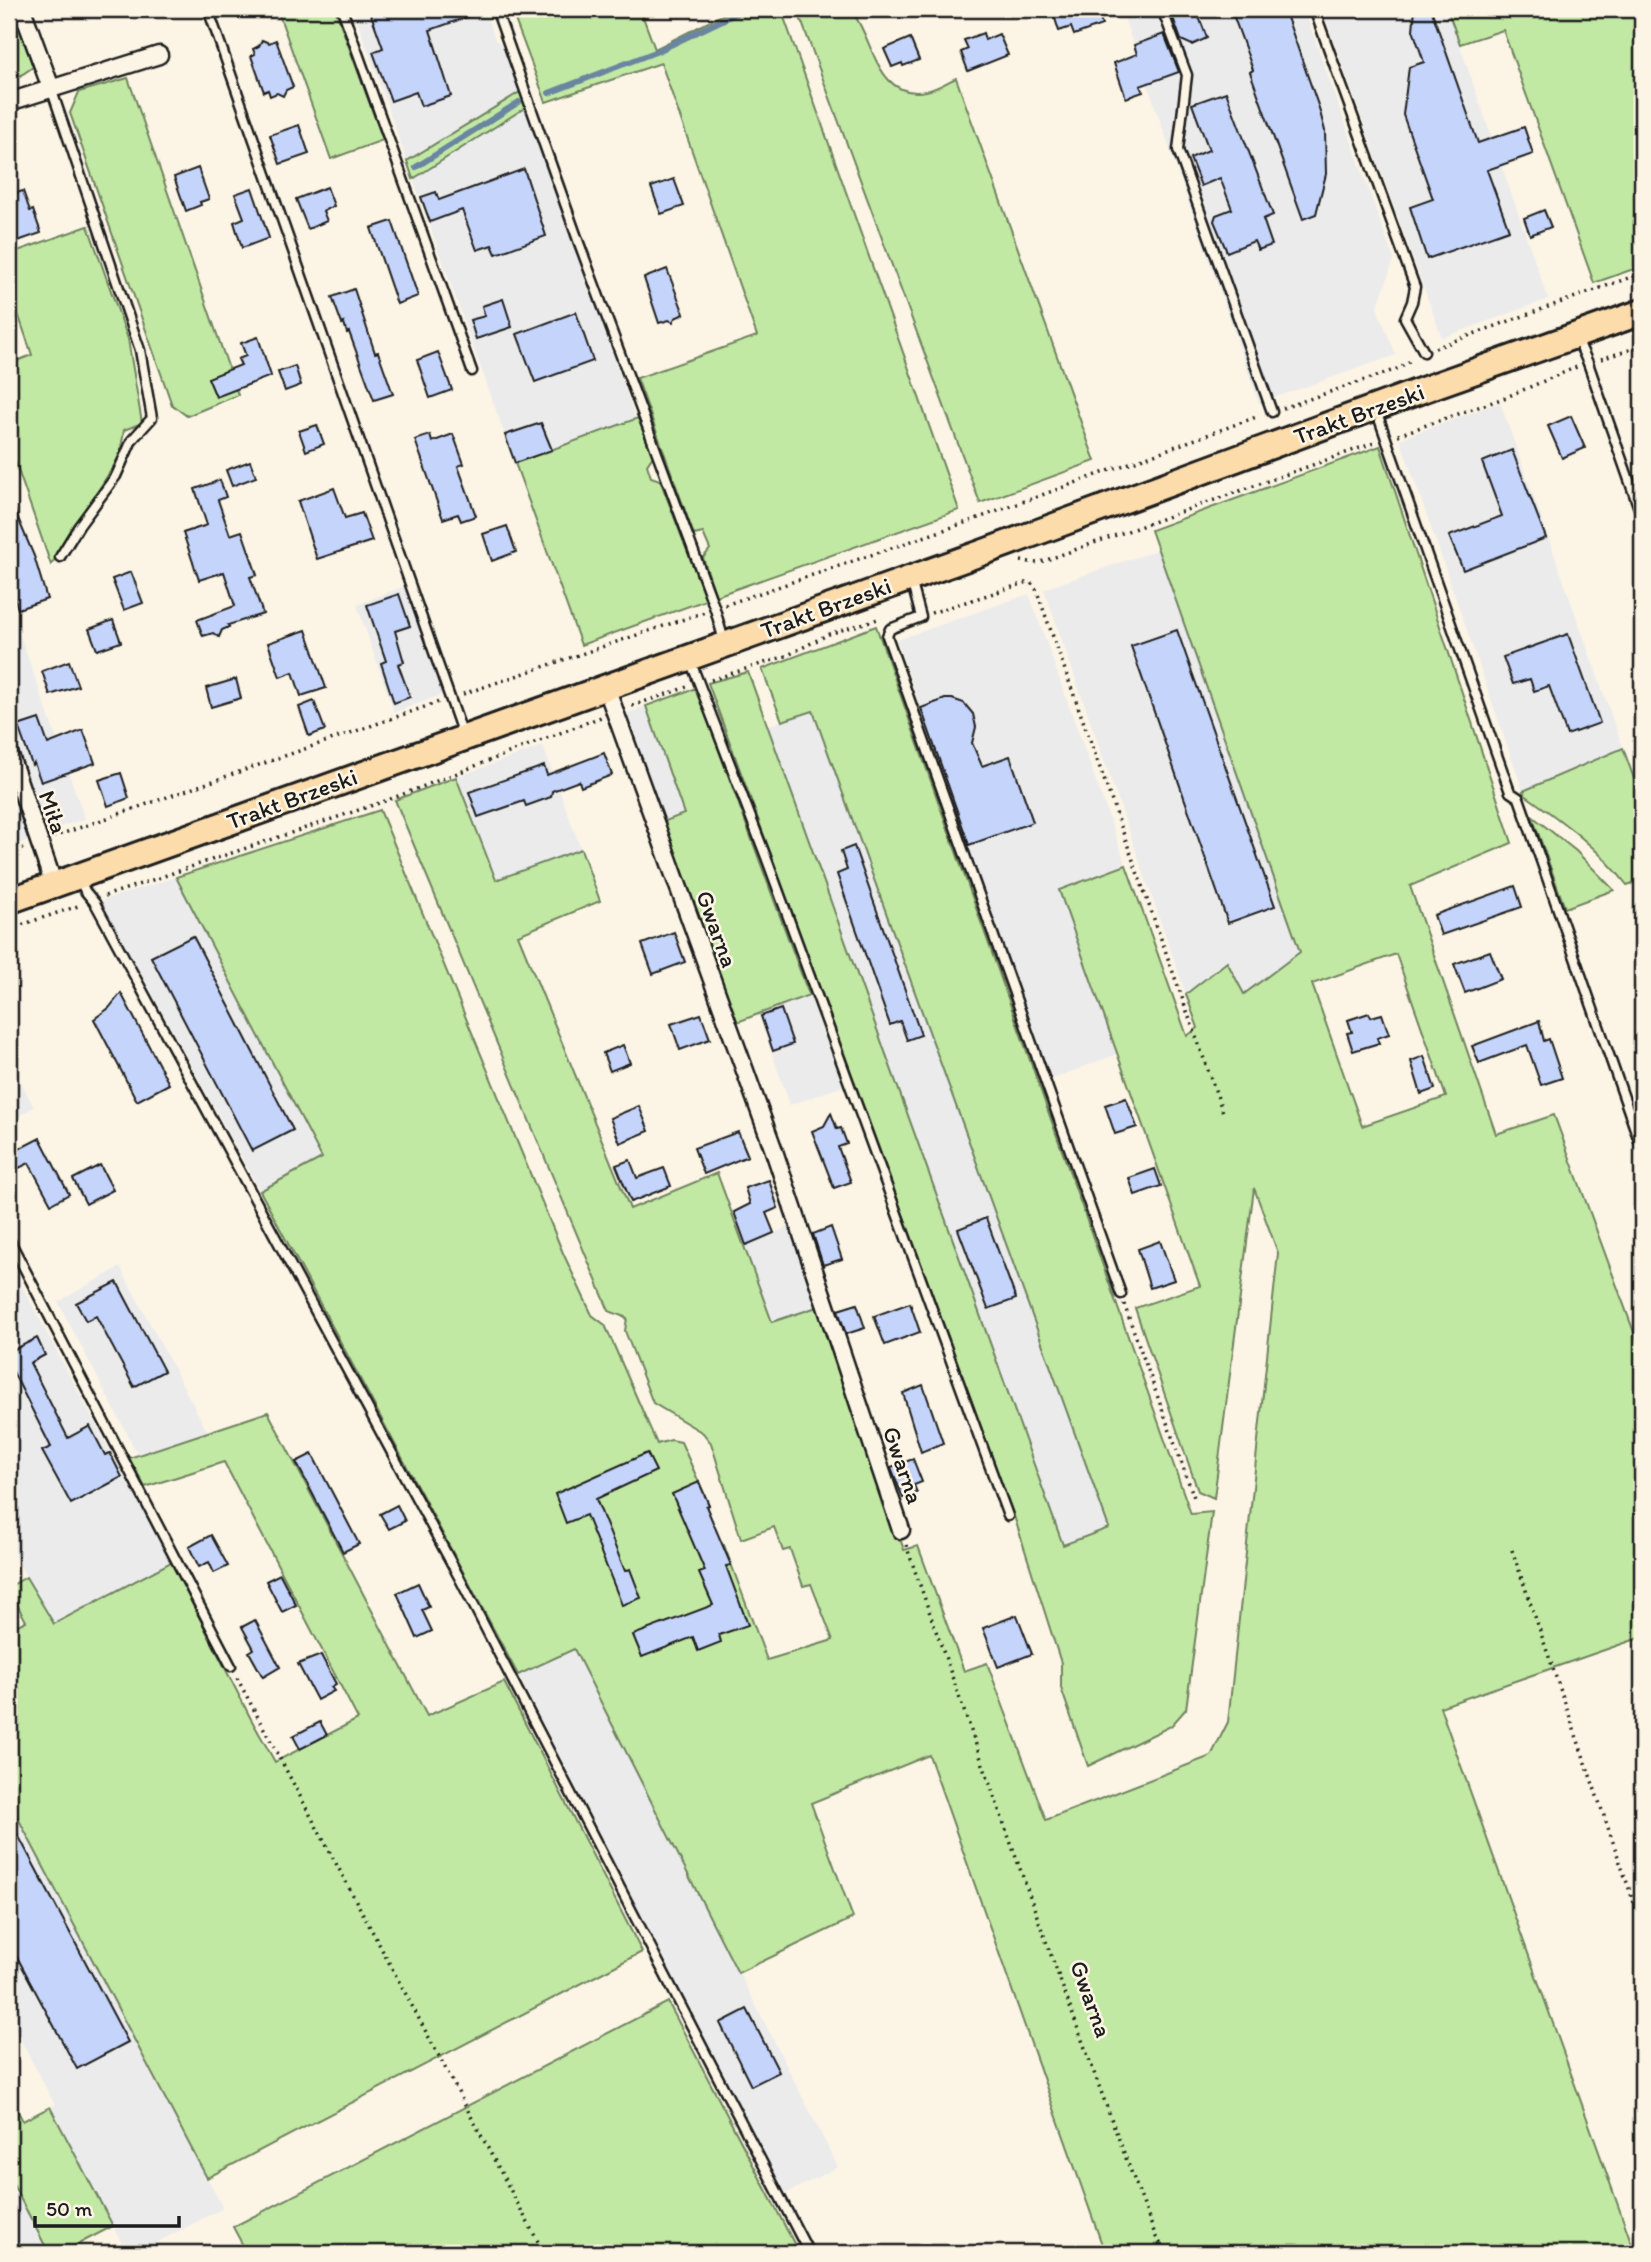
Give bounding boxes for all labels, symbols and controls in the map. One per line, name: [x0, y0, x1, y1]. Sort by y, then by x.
street label: Trakt Brzeski: [1290, 377, 1428, 451]
street label: Trakt Brzeski: [757, 571, 895, 645]
street label: Trakt Brzeski: [223, 762, 361, 836]
street label: Miła: [33, 786, 74, 837]
street label: Gwarna: [690, 886, 745, 971]
street label: Gwarna: [877, 1422, 930, 1507]
street label: Gwarna: [1064, 1956, 1119, 2041]
scale bar: [35, 2185, 178, 2229]
text: 50 m: [46, 2196, 93, 2221]

